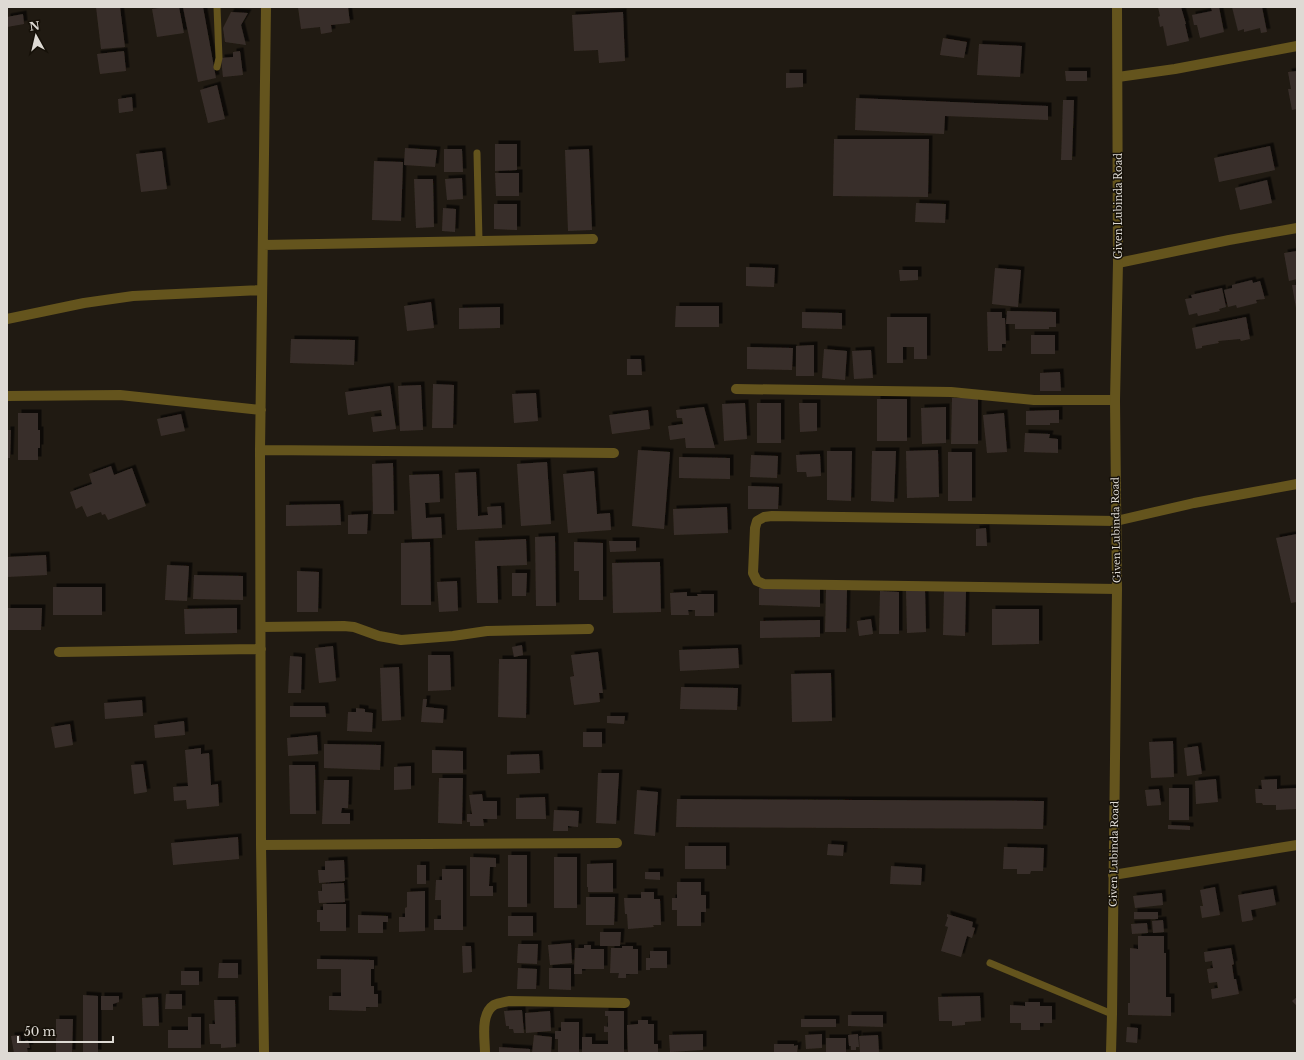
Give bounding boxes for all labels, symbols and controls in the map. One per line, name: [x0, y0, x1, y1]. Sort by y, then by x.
north arrow: [16, 16, 56, 56]
text: N: [29, 18, 41, 34]
street label: Given Lubinda Road: [1112, 153, 1125, 259]
street label: Given Lubinda Road: [1109, 477, 1123, 583]
street label: Given Lubinda Road: [1107, 801, 1121, 907]
scale bar: [18, 1018, 113, 1044]
text: 50 m: [24, 1024, 56, 1039]

